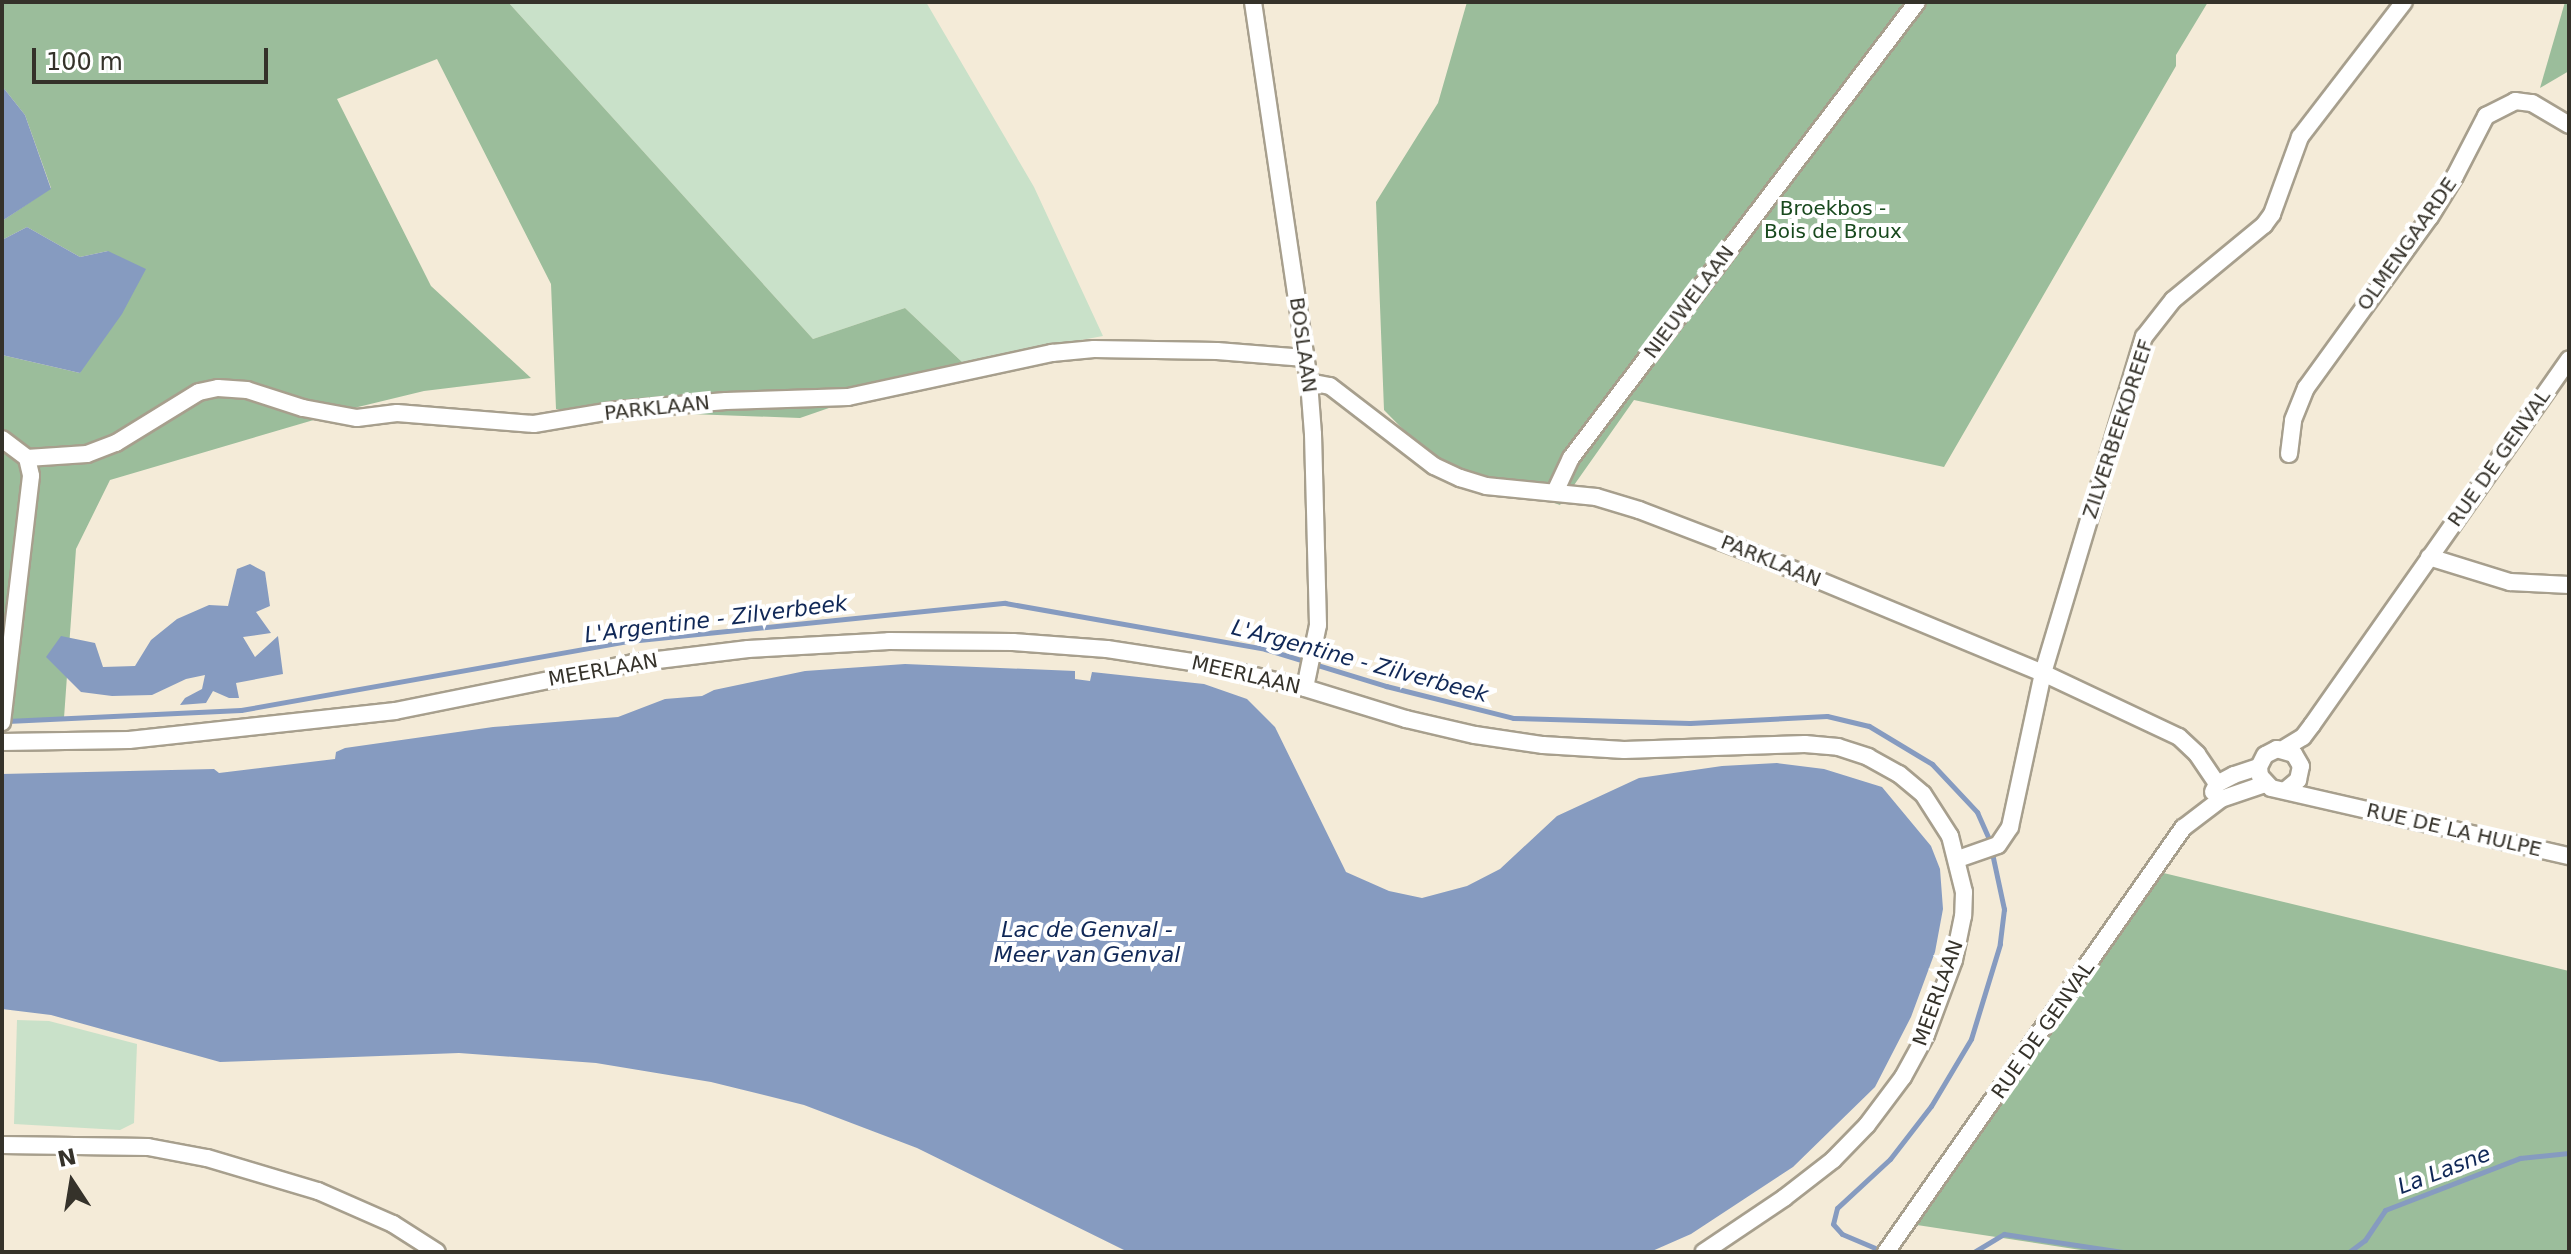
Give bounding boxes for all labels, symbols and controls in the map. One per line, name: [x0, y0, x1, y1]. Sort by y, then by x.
scale bar: [36, 32, 272, 82]
text: 100 m: [46, 48, 123, 76]
street label: OLMENGAARDE: [2352, 173, 2462, 315]
park label: Broekbos - Bois de Broux: [1764, 196, 1902, 243]
street label: NIEUWELAAN: [1639, 241, 1739, 363]
street label: BOSLAAN: [1284, 296, 1322, 394]
street label: ZILVERBEEKDREEF: [2078, 336, 2158, 522]
street label: RUE DE GENVAL: [2443, 385, 2555, 531]
street label: PARKLAAN: [603, 391, 711, 425]
street label: PARKLAAN: [1717, 530, 1825, 592]
water label: L'Argentine - Zilverbeek: [583, 590, 849, 648]
water label: L'Argentine - Zilverbeek: [1229, 614, 1491, 708]
street label: MEERLAAN: [546, 649, 660, 691]
street label: MEERLAAN: [1189, 651, 1303, 699]
street label: RUE DE LA HULPE: [2364, 798, 2544, 862]
water label: Lac de Genval - Meer van Genval: [994, 916, 1180, 968]
street label: MEERLAAN: [1908, 937, 1968, 1049]
street label: RUE DE GENVAL: [1987, 957, 2099, 1103]
water label: La Lasne: [2394, 1140, 2494, 1200]
north arrow: [32, 1142, 112, 1222]
text: N: [55, 1144, 79, 1172]

